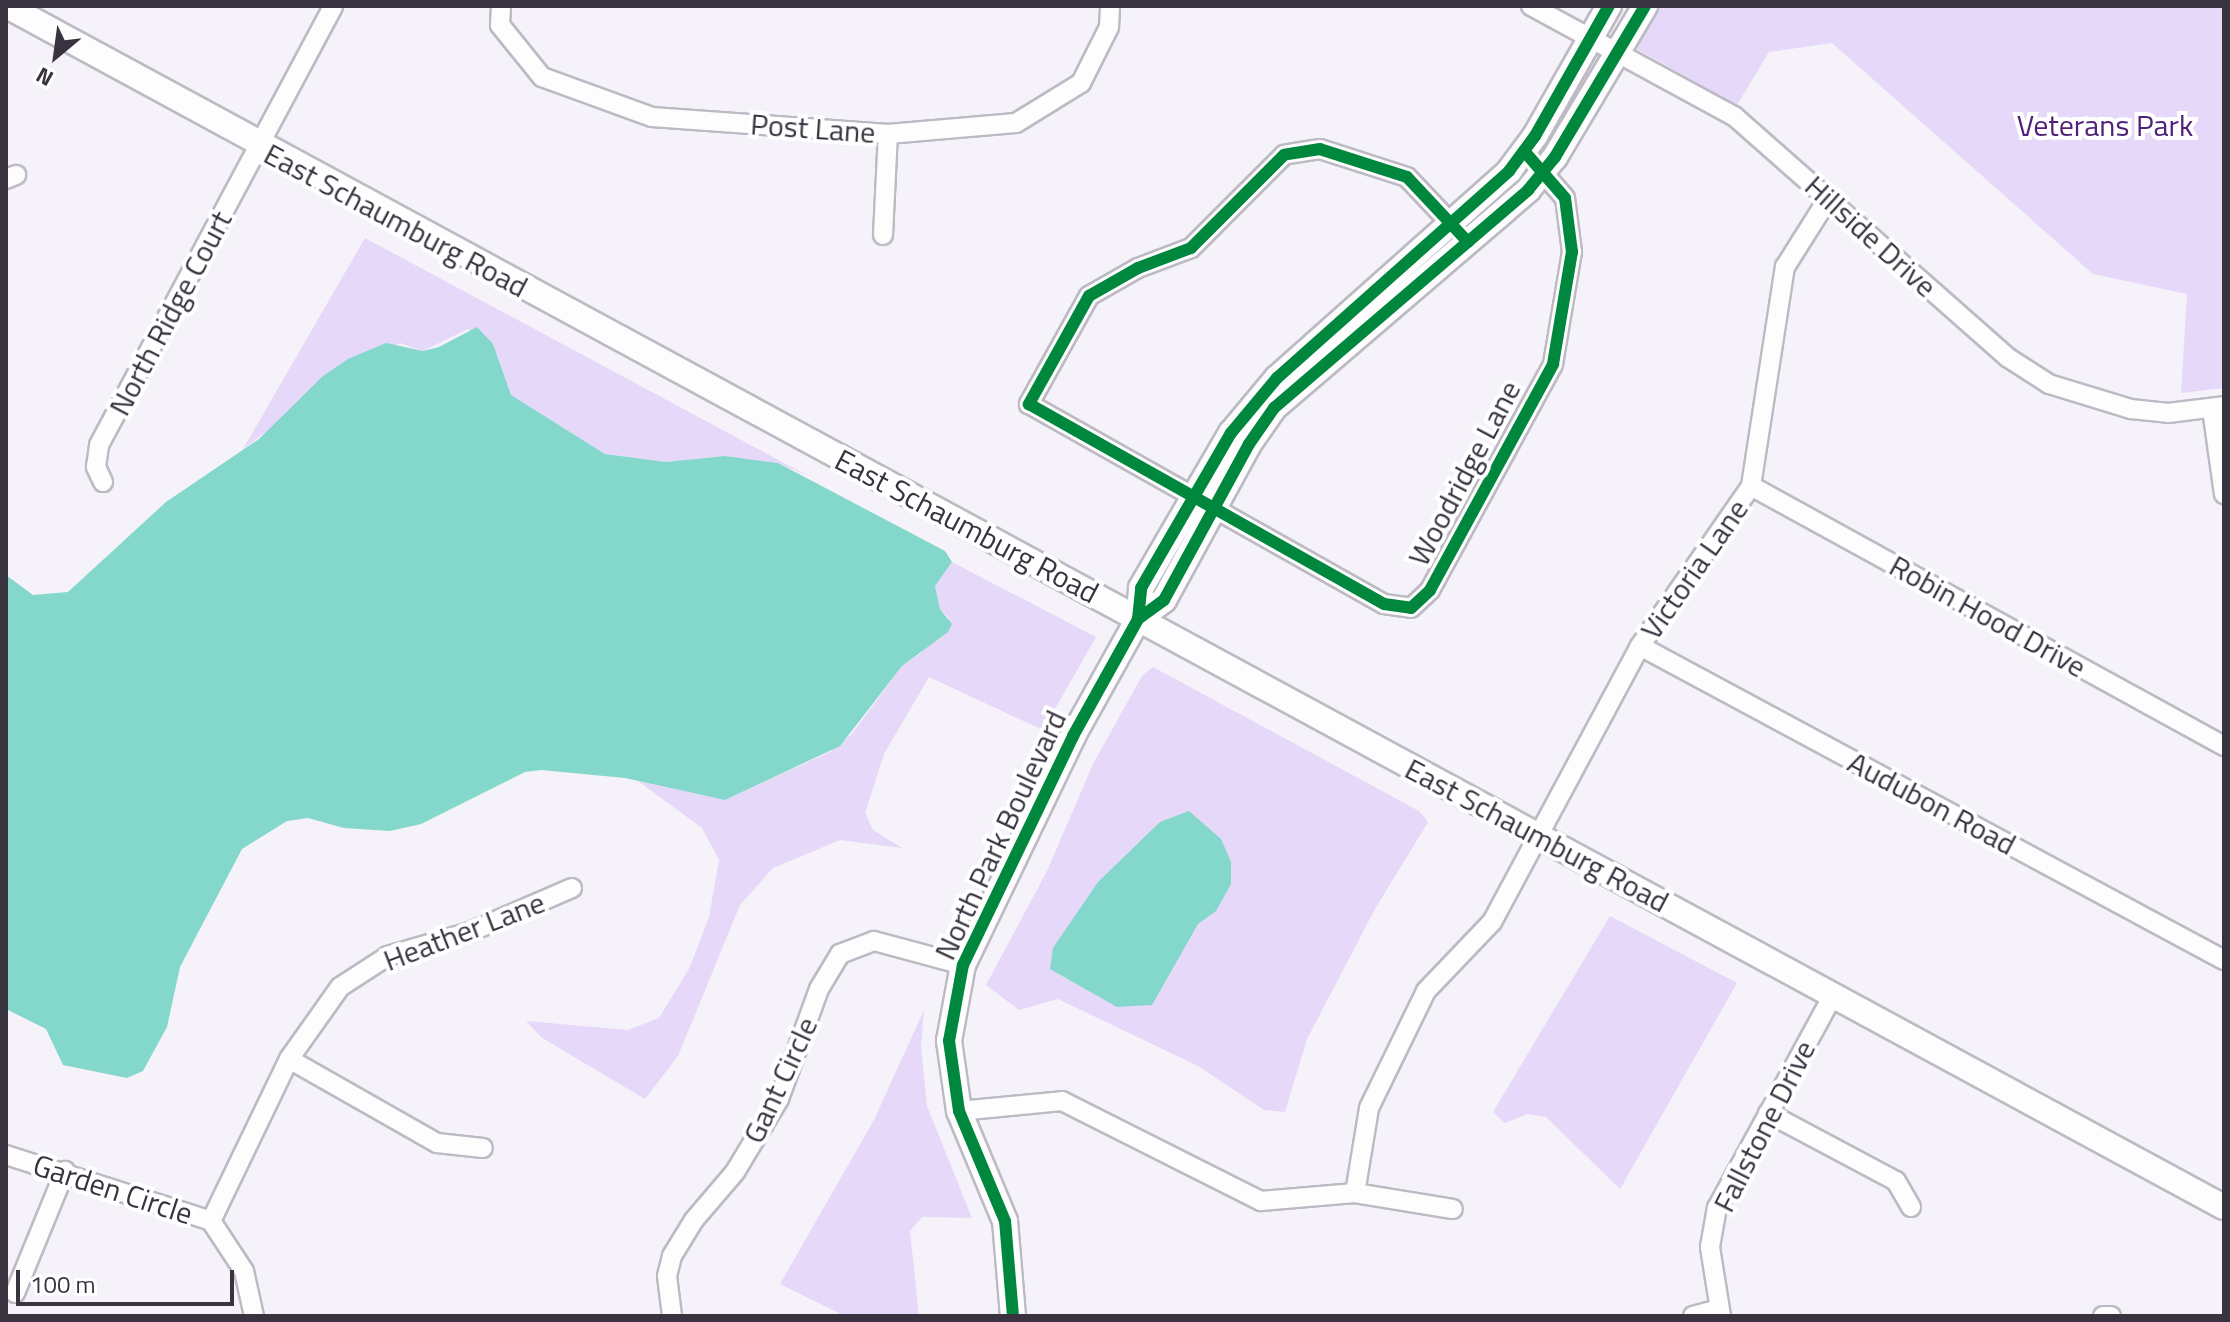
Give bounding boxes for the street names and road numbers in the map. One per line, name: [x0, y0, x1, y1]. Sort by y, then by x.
street label: Post Lane: [749, 106, 877, 150]
street label: East Schaumburg Road: [258, 135, 534, 305]
street label: Hillside Drive: [1798, 168, 1944, 304]
street label: North Ridge Court: [101, 205, 239, 421]
street label: Woodridge Lane: [1400, 374, 1528, 572]
street label: East Schaumburg Road: [829, 441, 1105, 611]
street label: Victoria Lane: [1633, 492, 1755, 646]
street label: Robin Hood Drive: [1884, 547, 2092, 685]
street label: North Park Boulevard: [926, 705, 1074, 965]
street label: Audubon Road: [1842, 744, 2022, 862]
street label: East Schaumburg Road: [1399, 750, 1675, 920]
street label: Heather Lane: [378, 884, 550, 978]
street label: Gant Circle: [735, 1011, 825, 1149]
street label: Fallstone Drive: [1705, 1034, 1823, 1218]
street label: Garden Circle: [29, 1146, 197, 1232]

